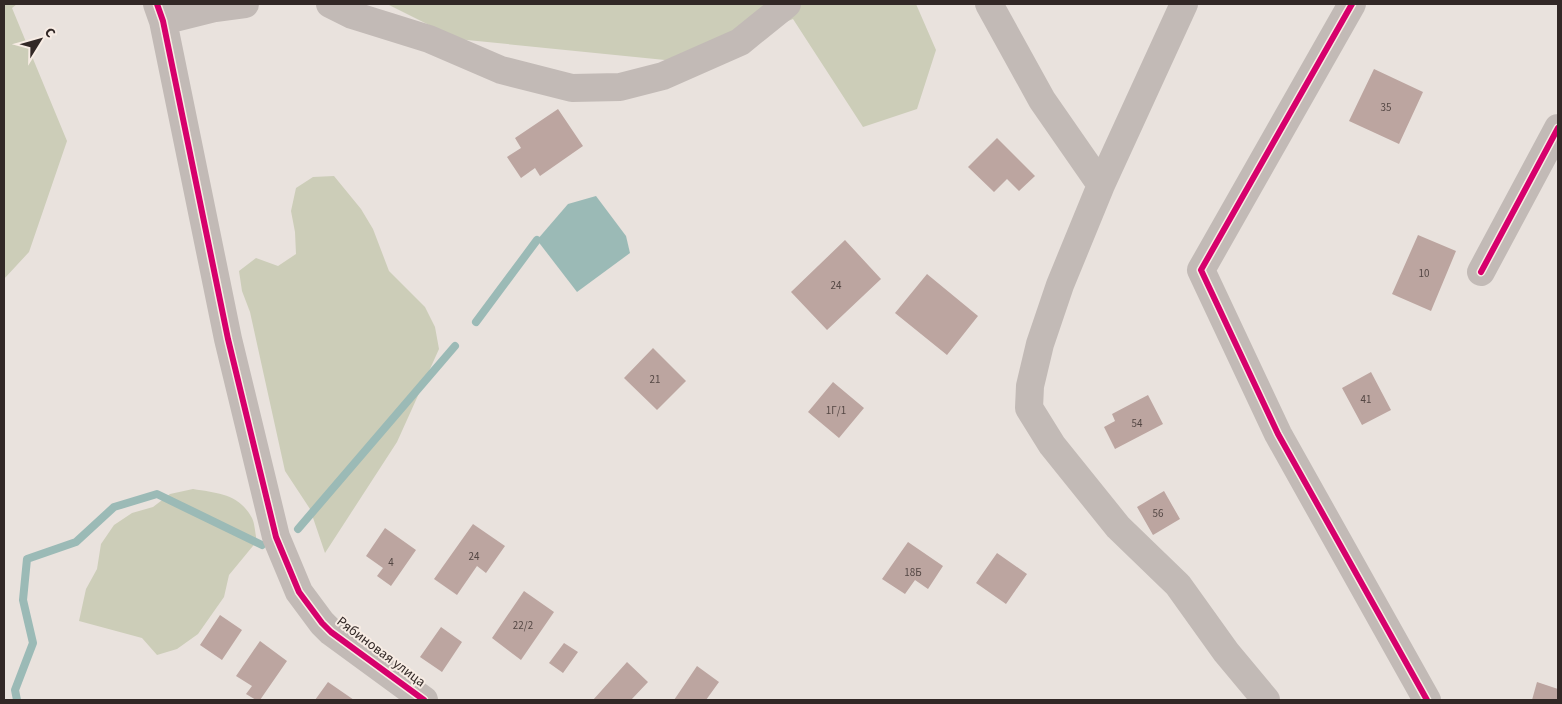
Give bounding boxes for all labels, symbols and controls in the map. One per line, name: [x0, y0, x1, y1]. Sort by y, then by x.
north arrow: [15, 15, 65, 65]
text: С: [39, 24, 60, 42]
house number: 35: [1381, 100, 1391, 115]
house number: 10: [1419, 266, 1429, 281]
house number: 24: [831, 278, 842, 293]
house number: 21: [650, 372, 660, 387]
house number: 41: [1361, 392, 1371, 407]
house number: 1Г/1: [826, 403, 846, 418]
house number: 54: [1132, 416, 1143, 431]
house number: 56: [1153, 506, 1164, 521]
house number: 24: [469, 549, 480, 564]
house number: 4: [388, 555, 394, 570]
house number: 18Б: [904, 565, 922, 580]
street label: Рябиновая улица: [332, 612, 430, 692]
house number: 22/2: [513, 618, 533, 633]

